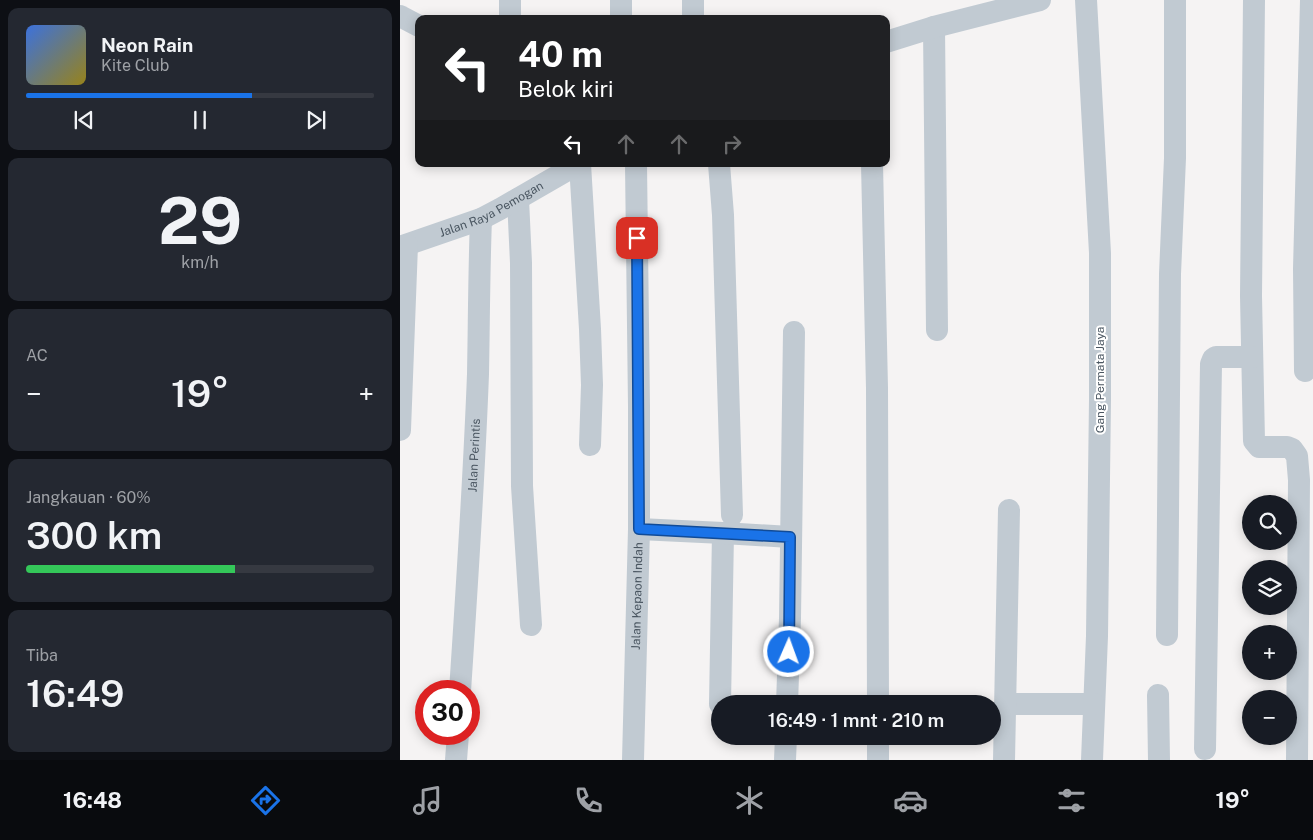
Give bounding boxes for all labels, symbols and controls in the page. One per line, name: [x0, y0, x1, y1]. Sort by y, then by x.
text: Neon Rain: [101, 34, 193, 56]
text: 40 m: [518, 34, 603, 75]
icon: left: [435, 35, 500, 100]
text: Kite Club: [101, 56, 169, 75]
text: Belok kiri: [518, 76, 614, 102]
icon: previous: [70, 106, 98, 134]
icon: pause: [186, 106, 214, 134]
icon: next: [302, 106, 330, 134]
icon: left: [559, 130, 587, 158]
icon: ahead: [612, 130, 640, 158]
icon: ahead: [665, 130, 693, 158]
icon: right: [718, 130, 746, 158]
street label: Jalan Raya Pemogan: [437, 178, 546, 240]
text: 29: [158, 182, 242, 259]
pin: [616, 217, 658, 259]
icon: arrive: [623, 224, 651, 252]
text: km/h: [181, 253, 219, 272]
street label: Gang Permata Jaya: [1093, 327, 1107, 433]
text: AC: [26, 346, 48, 365]
text: 19°: [171, 371, 229, 416]
text: −: [26, 377, 42, 410]
text: +: [358, 377, 374, 410]
street label: Jalan Perintis: [465, 418, 483, 493]
text: Jangkauan · 60%: [26, 488, 151, 507]
map controls: [1242, 495, 1297, 745]
button: search: [1242, 495, 1297, 550]
text: 300 km: [26, 513, 162, 558]
street label: Jalan Kepaon Indah: [629, 542, 646, 650]
button: layers: [1242, 560, 1297, 615]
position arrow: [762, 625, 814, 677]
button: +: [1242, 625, 1297, 680]
text: Tiba: [26, 646, 58, 665]
text: 16:49: [26, 671, 125, 716]
speed limit sign: 30: [415, 680, 480, 745]
button: −: [1242, 690, 1297, 745]
text: 16:49 · 1 mnt · 210 m: [768, 709, 944, 731]
icon: directions: [248, 783, 283, 818]
icon: music: [410, 783, 445, 818]
icon: phone: [571, 783, 606, 818]
icon: climate: [732, 783, 767, 818]
icon: car: [893, 783, 928, 818]
icon: filters: [1054, 783, 1089, 818]
text: 16:48: [63, 787, 122, 813]
text: 19°: [1216, 787, 1250, 813]

